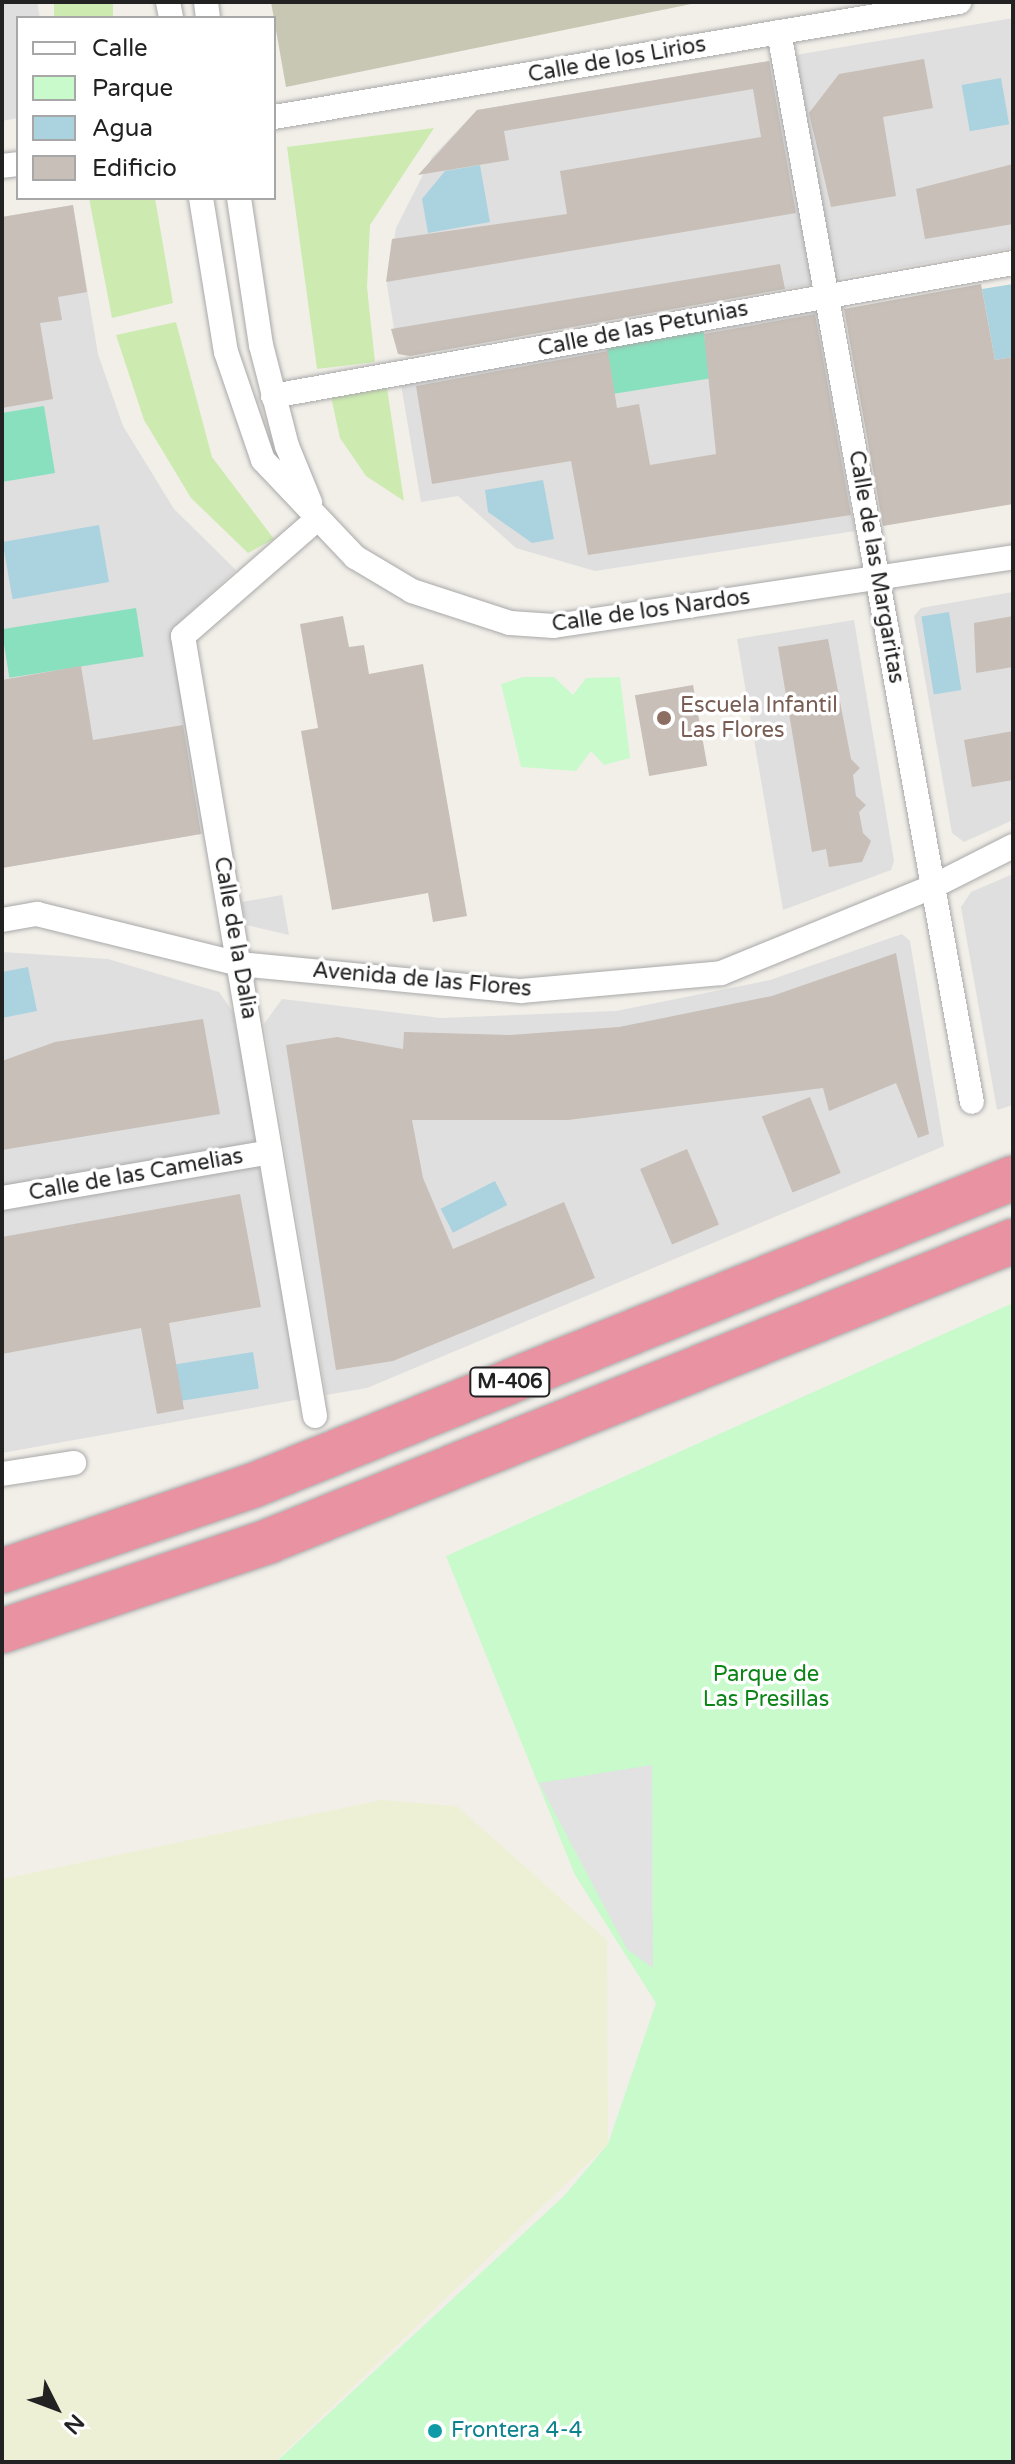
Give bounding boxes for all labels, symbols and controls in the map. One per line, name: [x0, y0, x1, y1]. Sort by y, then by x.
legend: [16, 16, 276, 200]
street label: Calle de los Lirios: [526, 31, 708, 89]
text: Calle: [92, 34, 148, 63]
text: Parque: [92, 74, 173, 103]
text: Agua: [92, 114, 153, 143]
text: Edificio: [92, 154, 177, 183]
street label: Calle de las Petunias: [536, 296, 750, 362]
street label: Calle de las Margaritas: [842, 448, 910, 686]
street label: Calle de los Nardos: [550, 584, 752, 638]
place label: Escuela Infantil Las Flores: [680, 692, 838, 744]
marker: Escuela Infantil Las Flores: [655, 709, 673, 727]
street label: Calle de la Dalia: [208, 855, 262, 1021]
street label: Avenida de las Flores: [311, 957, 533, 1003]
street label: Calle de las Camelias: [27, 1143, 245, 1207]
road number: M-406: [468, 1366, 552, 1398]
park label: Parque de Las Presillas: [703, 1661, 829, 1712]
north arrow: [16, 2368, 96, 2448]
text: N: [58, 2409, 89, 2439]
place label: Frontera 4-4: [451, 2418, 583, 2444]
marker: Frontera 4-4: [426, 2422, 444, 2440]

